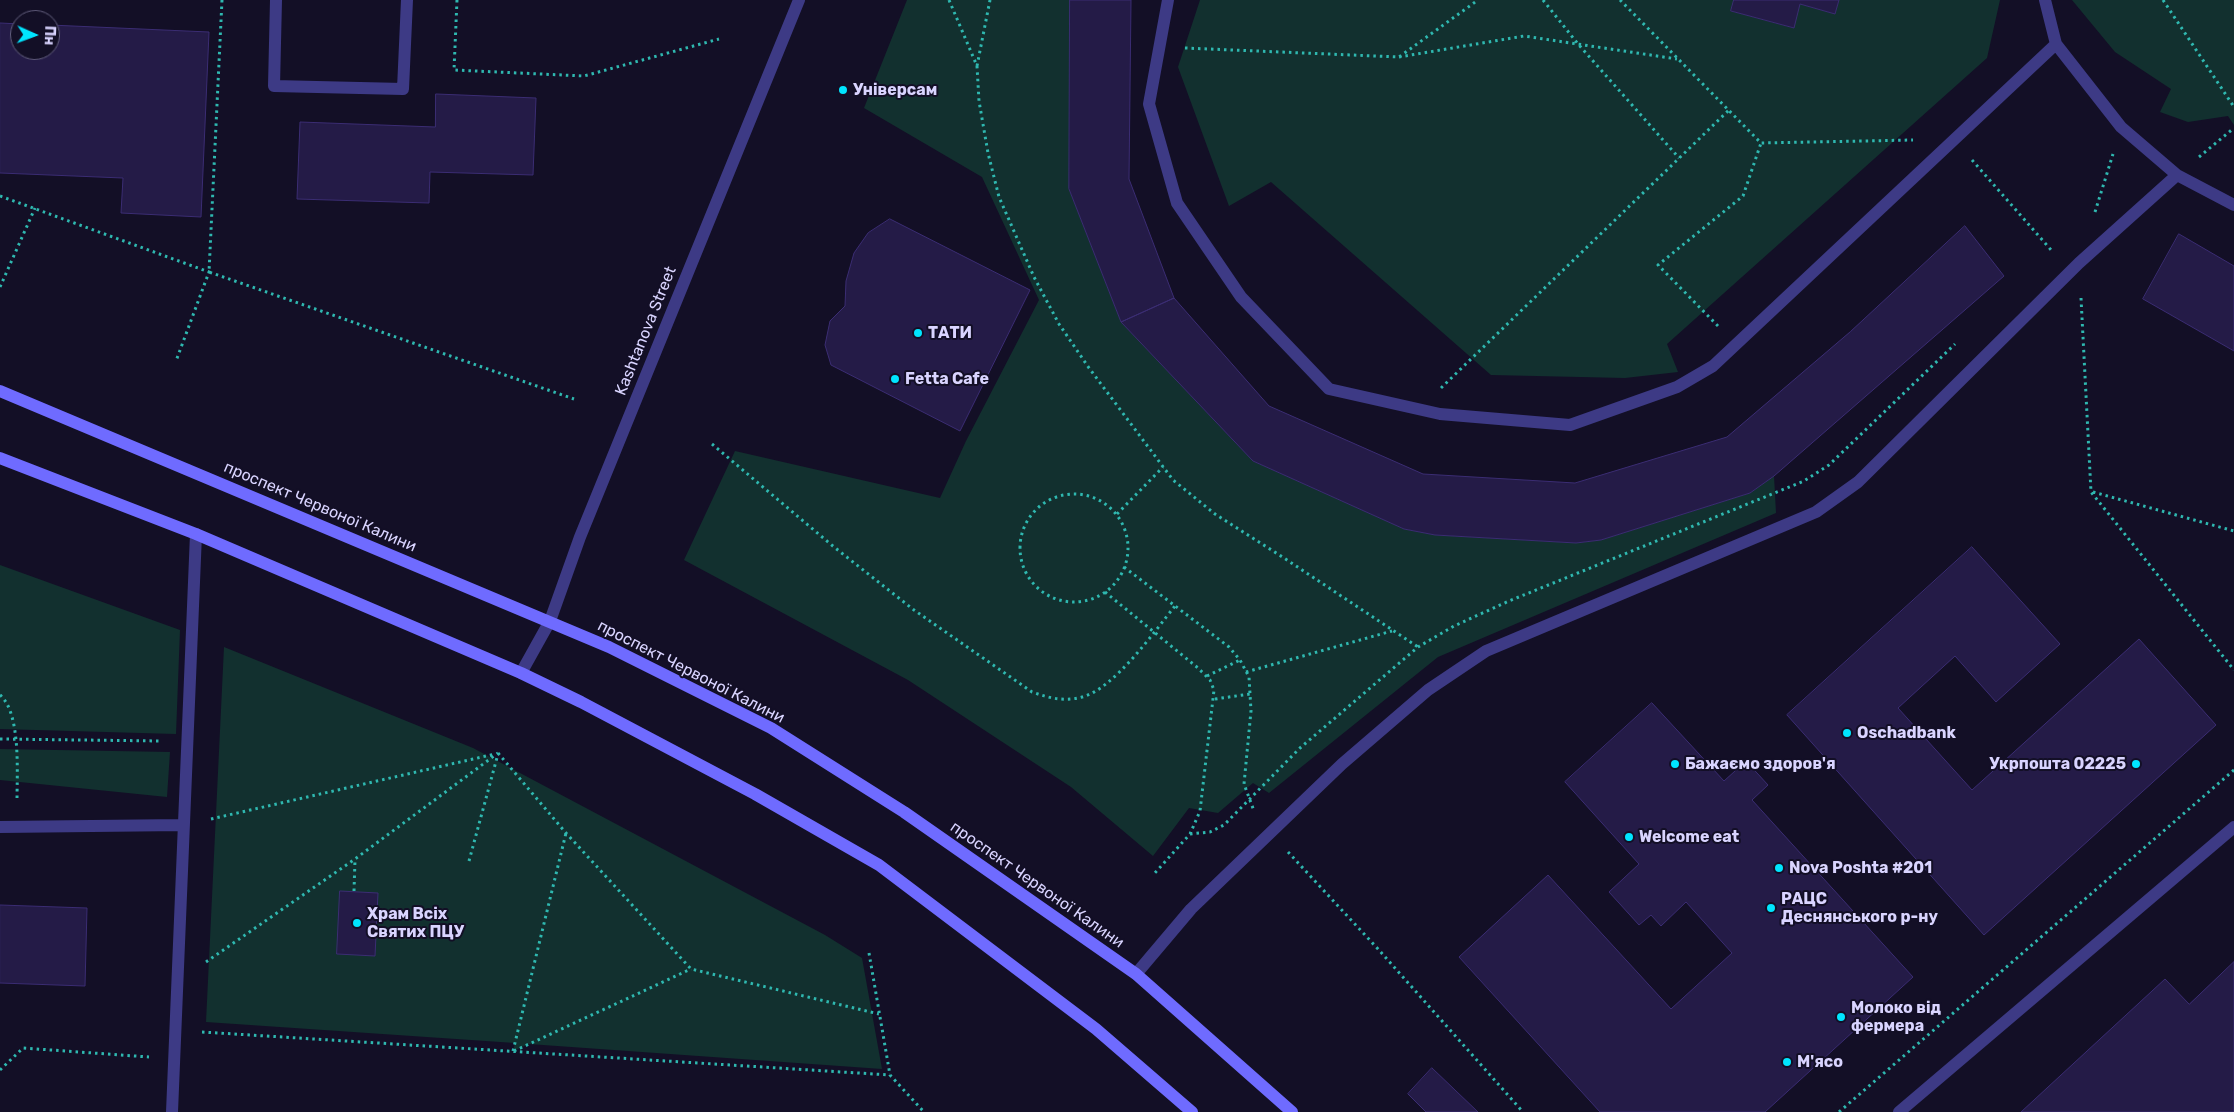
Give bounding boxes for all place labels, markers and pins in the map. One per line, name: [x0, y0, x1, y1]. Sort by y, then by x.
place label: Універсам: [853, 80, 937, 100]
marker: Універсам: [837, 84, 849, 96]
place label: ТАТИ: [928, 323, 972, 343]
marker: ТАТИ: [912, 327, 924, 339]
place label: Fetta Cafe: [905, 369, 989, 389]
marker: Fetta Cafe: [889, 373, 901, 385]
place label: Oschadbank: [1857, 723, 1956, 743]
marker: Oschadbank: [1841, 727, 1853, 739]
place label: Бажаємо здоров'я: [1685, 754, 1836, 774]
place label: Укрпошта 02225: [1989, 754, 2126, 774]
marker: Бажаємо здоров'я: [1669, 758, 1681, 770]
marker: Укрпошта 02225: [2130, 758, 2142, 770]
place label: Welcome eat: [1639, 827, 1739, 847]
marker: Welcome eat: [1623, 831, 1635, 843]
place label: Nova Poshta #201: [1789, 858, 1932, 878]
marker: Nova Poshta #201: [1773, 862, 1785, 874]
place label: РАЦС Деснянського р-ну: [1781, 889, 1938, 927]
marker: РАЦС Деснянського р-ну: [1765, 902, 1777, 914]
place label: Храм Всіх Святих ПЦУ: [367, 904, 464, 942]
marker: Храм Всіх Святих ПЦУ: [351, 917, 363, 929]
place label: Молоко від фермера: [1851, 998, 1941, 1036]
marker: Молоко від фермера: [1835, 1011, 1847, 1023]
place label: М'ясо: [1797, 1052, 1843, 1072]
marker: М'ясо: [1781, 1056, 1793, 1068]

